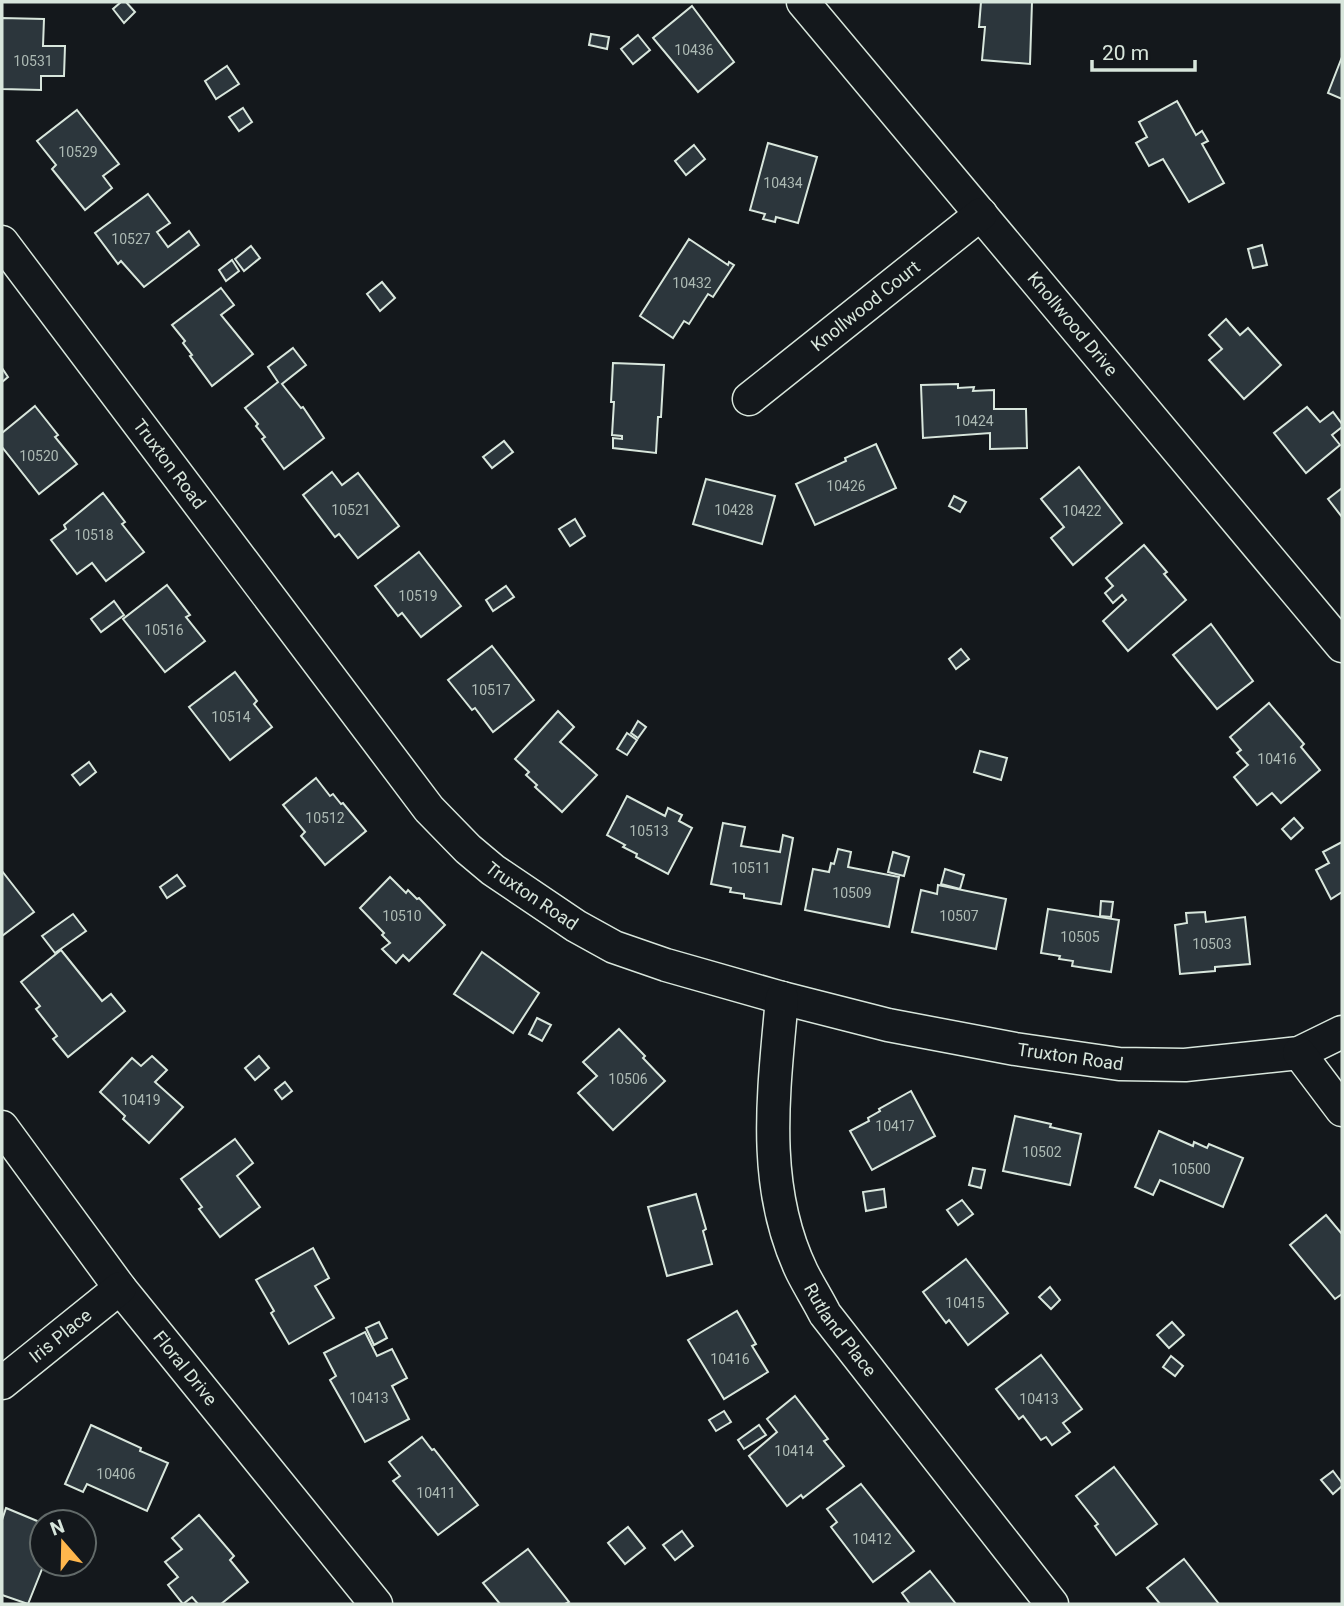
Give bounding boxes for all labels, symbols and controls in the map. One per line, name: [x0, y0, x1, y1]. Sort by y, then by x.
scale bar: [1092, 28, 1195, 72]
text: 20 m: [1102, 41, 1149, 65]
house number: 10436: [674, 42, 714, 58]
house number: 10531: [13, 53, 53, 69]
house number: 10529: [58, 144, 98, 160]
house number: 10434: [763, 175, 803, 191]
house number: 10527: [111, 231, 151, 247]
street label: Knollwood Court: [807, 256, 924, 355]
street label: Knollwood Drive: [1023, 267, 1122, 380]
house number: 10432: [672, 275, 712, 291]
house number: 10424: [954, 413, 994, 429]
street label: Truxton Road: [129, 415, 210, 513]
house number: 10520: [19, 448, 59, 464]
house number: 10426: [826, 478, 866, 494]
house number: 10521: [331, 502, 371, 518]
house number: 10428: [714, 502, 754, 518]
house number: 10422: [1062, 503, 1102, 519]
house number: 10518: [74, 527, 114, 543]
house number: 10519: [398, 588, 438, 604]
house number: 10516: [144, 622, 184, 638]
house number: 10517: [471, 682, 511, 698]
house number: 10514: [211, 709, 251, 725]
house number: 10416: [1257, 751, 1297, 767]
house number: 10512: [305, 810, 345, 826]
house number: 10513: [629, 823, 669, 839]
street label: Truxton Road: [481, 857, 582, 934]
house number: 10511: [731, 860, 771, 876]
house number: 10509: [832, 885, 872, 901]
house number: 10510: [382, 908, 422, 924]
house number: 10507: [939, 908, 979, 924]
house number: 10505: [1060, 929, 1100, 945]
house number: 10503: [1192, 936, 1232, 952]
street label: Truxton Road: [1016, 1038, 1125, 1074]
house number: 10506: [608, 1071, 648, 1087]
house number: 10419: [121, 1092, 161, 1108]
house number: 10417: [875, 1118, 915, 1134]
house number: 10502: [1022, 1144, 1062, 1160]
house number: 10500: [1171, 1161, 1211, 1177]
street label: Rutland Place: [800, 1279, 881, 1381]
house number: 10415: [945, 1295, 985, 1311]
street label: Iris Place: [25, 1304, 95, 1367]
street label: Floral Drive: [149, 1327, 222, 1409]
house number: 10416: [710, 1351, 750, 1367]
house number: 10413: [349, 1390, 389, 1406]
house number: 10413: [1019, 1391, 1059, 1407]
house number: 10414: [774, 1443, 814, 1459]
house number: 10406: [96, 1466, 136, 1482]
house number: 10411: [416, 1485, 456, 1501]
north arrow: [28, 1508, 98, 1578]
text: N: [47, 1514, 68, 1541]
house number: 10412: [852, 1531, 892, 1547]

